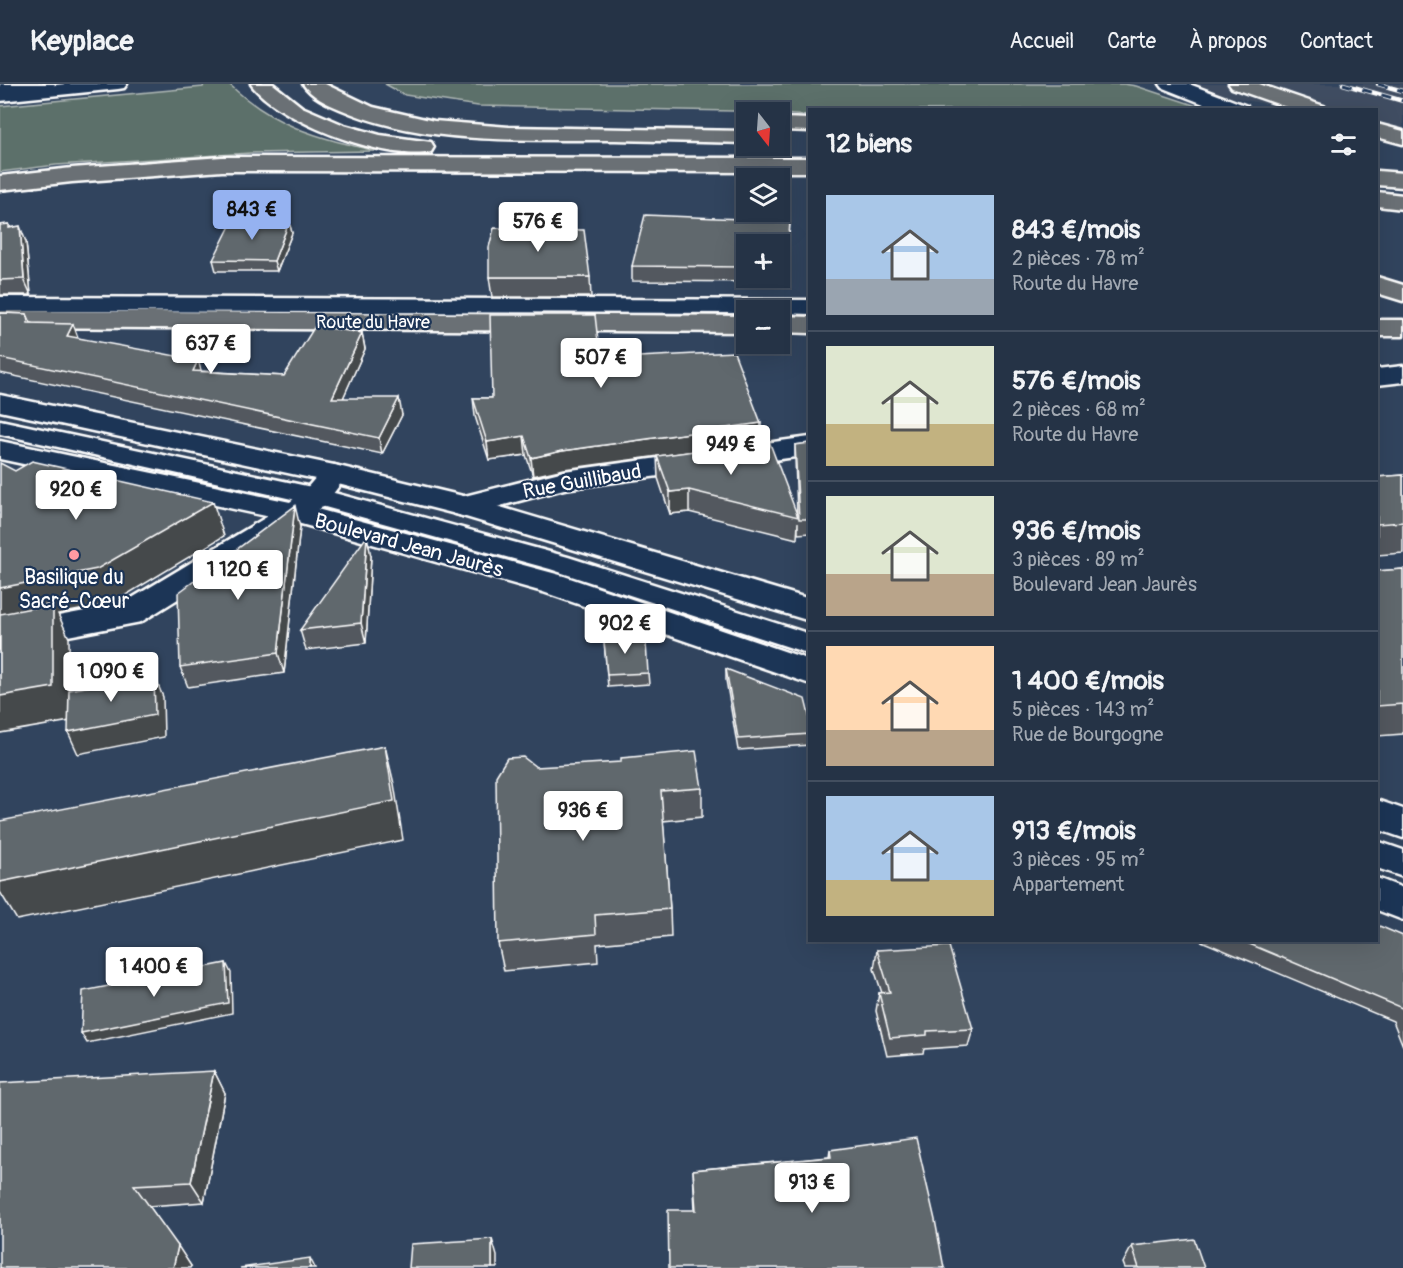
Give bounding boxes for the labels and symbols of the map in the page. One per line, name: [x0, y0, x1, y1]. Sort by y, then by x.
north arrow: [736, 102, 790, 156]
pin: 843 €: [210, 190, 294, 241]
pin: 576 €: [496, 202, 580, 253]
street label: Route du Havre: [316, 311, 430, 334]
pin: 637 €: [169, 324, 253, 375]
pin: 507 €: [559, 338, 643, 389]
pin: 949 €: [689, 425, 773, 476]
street label: Rue Guillibaud: [521, 458, 644, 505]
pin: 920 €: [34, 470, 118, 521]
street label: Boulevard Jean Jaurès: [312, 507, 507, 584]
marker: Basilique du Sacré-Cœur: [67, 548, 81, 562]
pin: 1 120 €: [183, 550, 293, 601]
place label: Basilique du Sacré-Cœur: [19, 564, 130, 615]
pin: 902 €: [583, 604, 667, 655]
pin: 1 090 €: [56, 652, 166, 703]
pin: 936 €: [541, 791, 625, 842]
pin: 1 400 €: [99, 947, 209, 998]
pin: 913 €: [770, 1163, 854, 1214]

